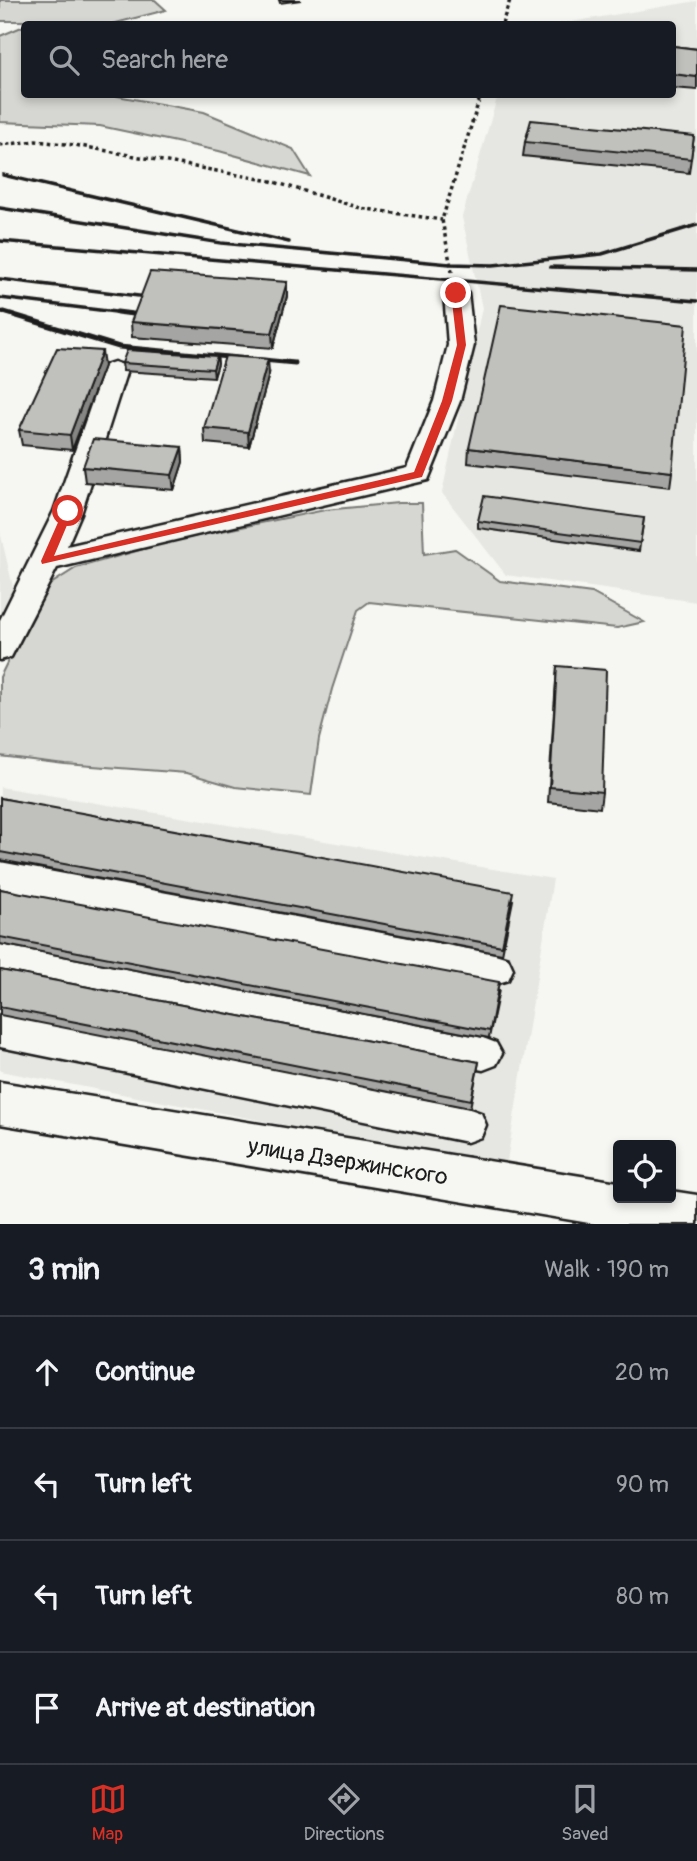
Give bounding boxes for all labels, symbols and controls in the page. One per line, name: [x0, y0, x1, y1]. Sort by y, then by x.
search box: [21, 21, 676, 98]
icon: search: [45, 41, 83, 79]
text: Search here: [101, 44, 228, 76]
route end: [440, 277, 471, 308]
route start: [52, 495, 83, 526]
street label: улица Дзержинского: [245, 1131, 450, 1192]
map controls: [613, 1140, 676, 1203]
button: locate: [613, 1140, 676, 1203]
text: 3 min: [28, 1251, 100, 1288]
text: Walk · 190 m: [544, 1255, 669, 1284]
icon: ahead: [28, 1353, 66, 1391]
text: Continue: [95, 1356, 195, 1388]
text: 20 m: [615, 1358, 669, 1387]
icon: left: [28, 1465, 66, 1503]
text: Turn left: [95, 1468, 191, 1500]
text: 90 m: [616, 1470, 669, 1499]
icon: left: [28, 1577, 66, 1615]
text: Turn left: [95, 1580, 191, 1612]
text: 80 m: [616, 1582, 669, 1611]
icon: arrive: [28, 1689, 66, 1727]
text: Arrive at destination: [95, 1692, 315, 1724]
tab: Map: [89, 1780, 127, 1846]
tab: Directions: [304, 1780, 384, 1846]
tab: Saved: [561, 1780, 608, 1846]

